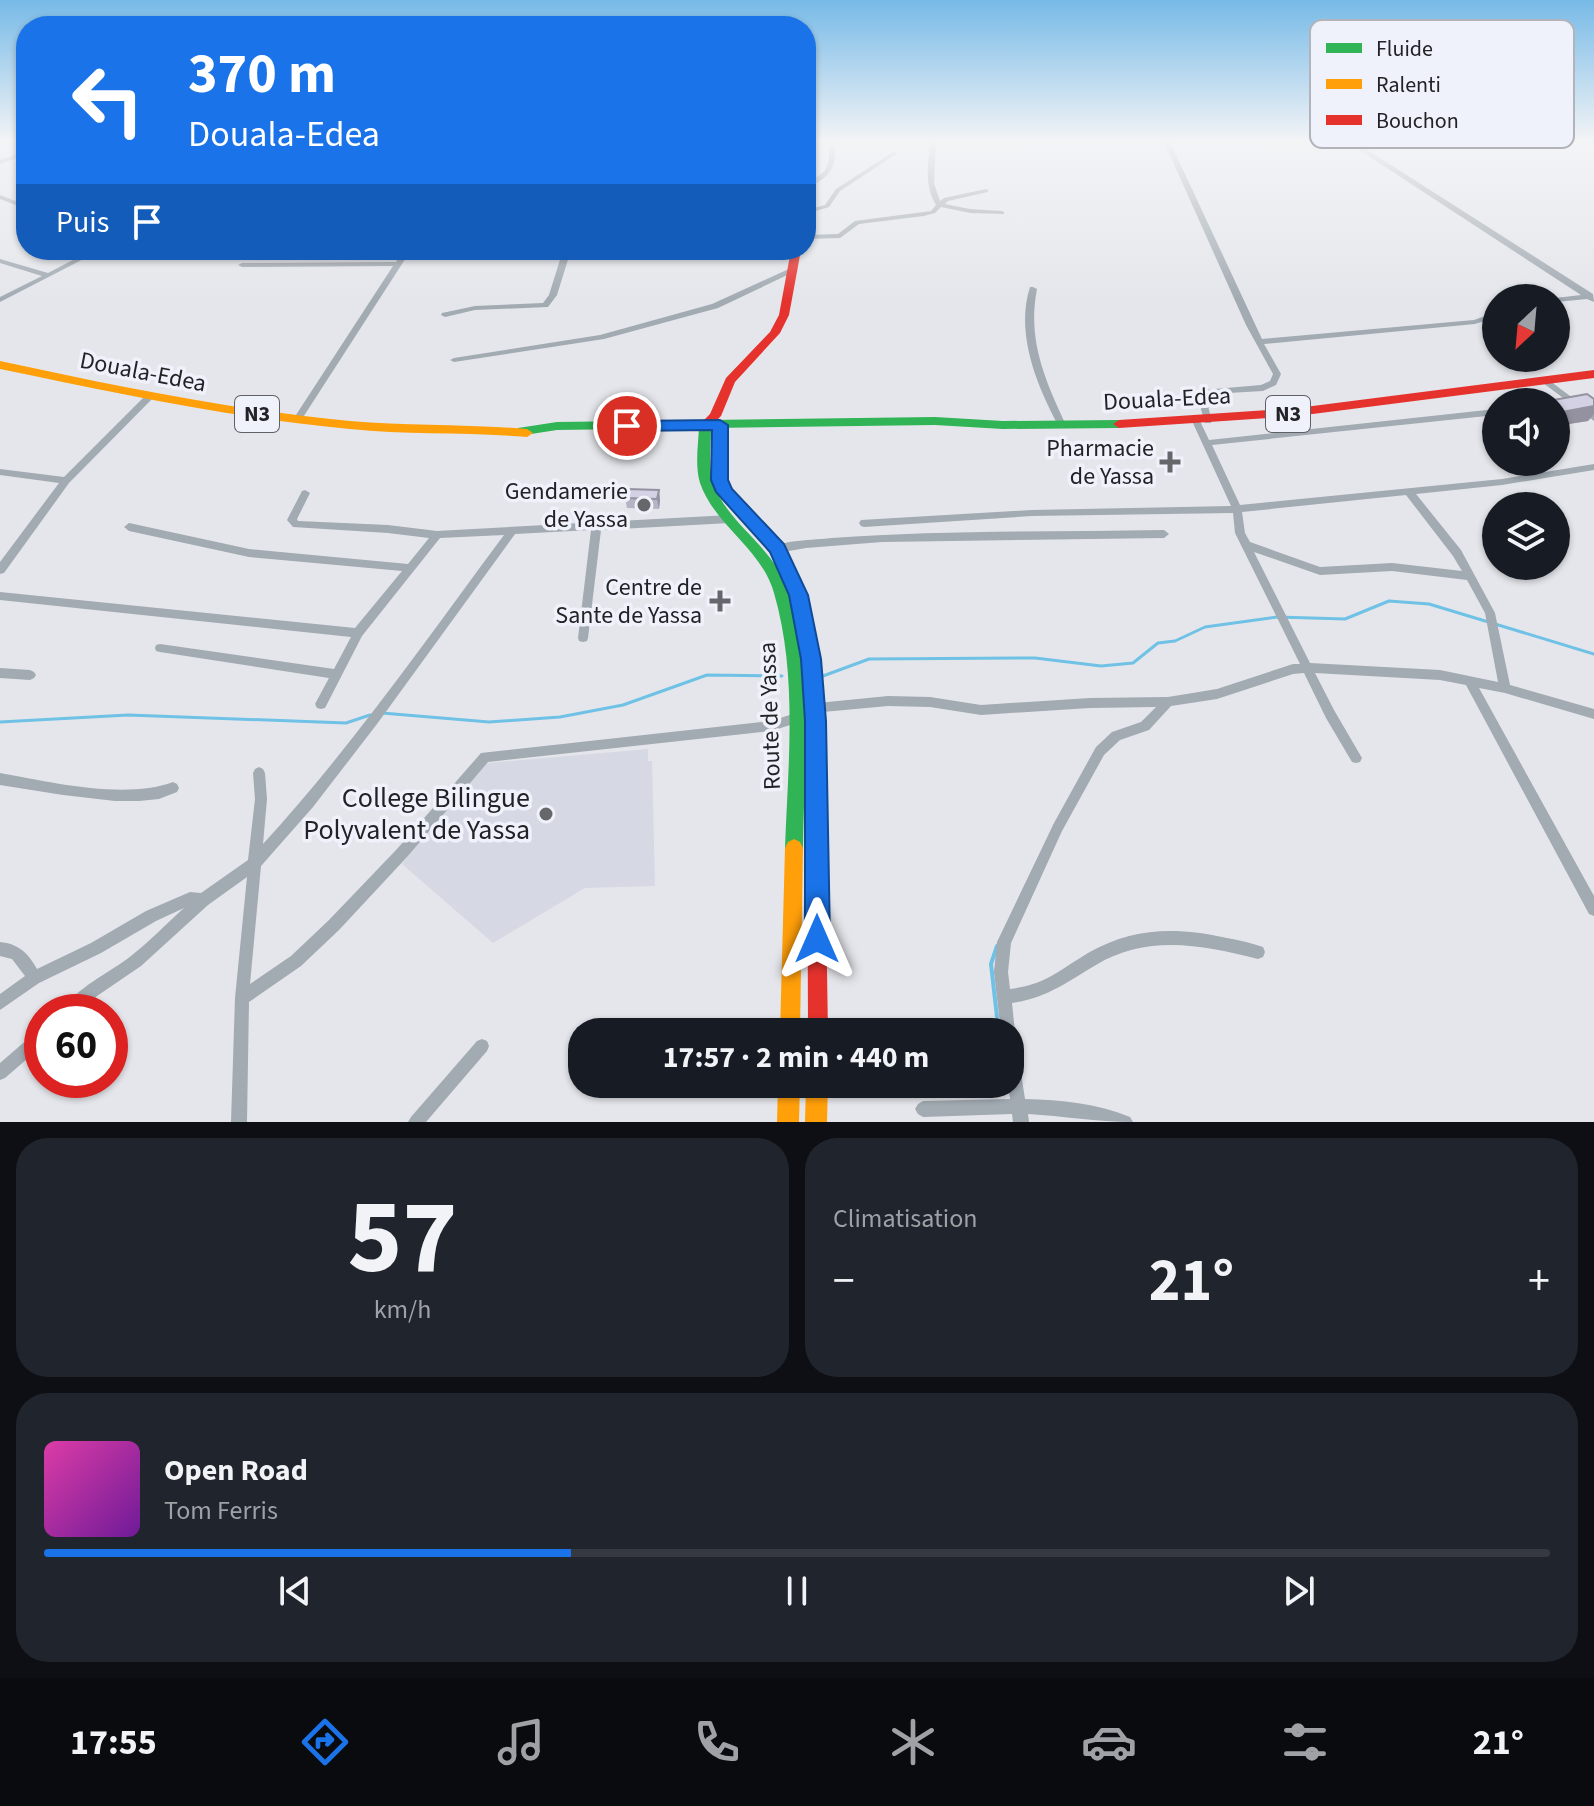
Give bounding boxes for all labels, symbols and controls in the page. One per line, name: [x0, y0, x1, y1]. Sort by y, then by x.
legend: [1310, 20, 1574, 148]
text: Fluide: [1376, 33, 1433, 65]
text: 370 m: [188, 35, 336, 114]
icon: left: [56, 48, 160, 152]
text: Ralenti: [1376, 69, 1441, 101]
text: Bouchon: [1376, 105, 1459, 137]
text: Douala-Edea: [188, 109, 380, 160]
icon: arrive: [125, 200, 169, 244]
text: Puis: [56, 201, 109, 244]
north arrow: [1482, 284, 1570, 372]
map controls: [1482, 284, 1570, 580]
street label: Douala-Edea: [77, 343, 209, 401]
street label: Douala-Edea: [1102, 378, 1232, 420]
button: sound: [1482, 388, 1570, 476]
pin: [593, 392, 661, 460]
road number: N3: [235, 396, 279, 432]
road number: N3: [1266, 396, 1310, 432]
icon: arrive: [605, 404, 649, 448]
place label: Pharmacie de Yassa: [1046, 431, 1154, 494]
marker: Pharmacie de Yassa: [1161, 453, 1179, 471]
place label: Gendamerie de Yassa: [505, 474, 628, 537]
button: layers: [1482, 492, 1570, 580]
marker: Gendamerie de Yassa: [635, 496, 653, 514]
place label: Centre de Sante de Yassa: [555, 570, 702, 633]
marker: Centre de Sante de Yassa: [709, 590, 731, 612]
street label: Route de Yassa: [750, 641, 790, 791]
place label: College Bilingue Polyvalent de Yassa: [303, 778, 530, 850]
marker: College Bilingue Polyvalent de Yassa: [537, 805, 555, 823]
position arrow: [775, 897, 859, 981]
speed limit sign: 60: [24, 994, 128, 1098]
text: 17:57 · 2 min · 440 m: [663, 1036, 929, 1079]
text: 57: [348, 1165, 457, 1313]
text: Climatisation: [833, 1200, 978, 1237]
text: 21°: [1149, 1239, 1234, 1324]
text: −: [833, 1250, 855, 1313]
text: +: [1528, 1250, 1550, 1313]
text: km/h: [374, 1291, 431, 1328]
text: Open Road: [164, 1449, 308, 1492]
text: Tom Ferris: [164, 1492, 278, 1529]
icon: previous: [273, 1569, 317, 1613]
icon: pause: [775, 1569, 819, 1613]
icon: next: [1277, 1569, 1321, 1613]
icon: directions: [297, 1714, 353, 1770]
icon: music: [493, 1714, 549, 1770]
icon: phone: [689, 1714, 745, 1770]
icon: climate: [885, 1714, 941, 1770]
icon: car: [1081, 1714, 1137, 1770]
icon: filters: [1277, 1714, 1333, 1770]
text: 17:55: [70, 1717, 157, 1768]
text: 21°: [1473, 1717, 1524, 1768]

